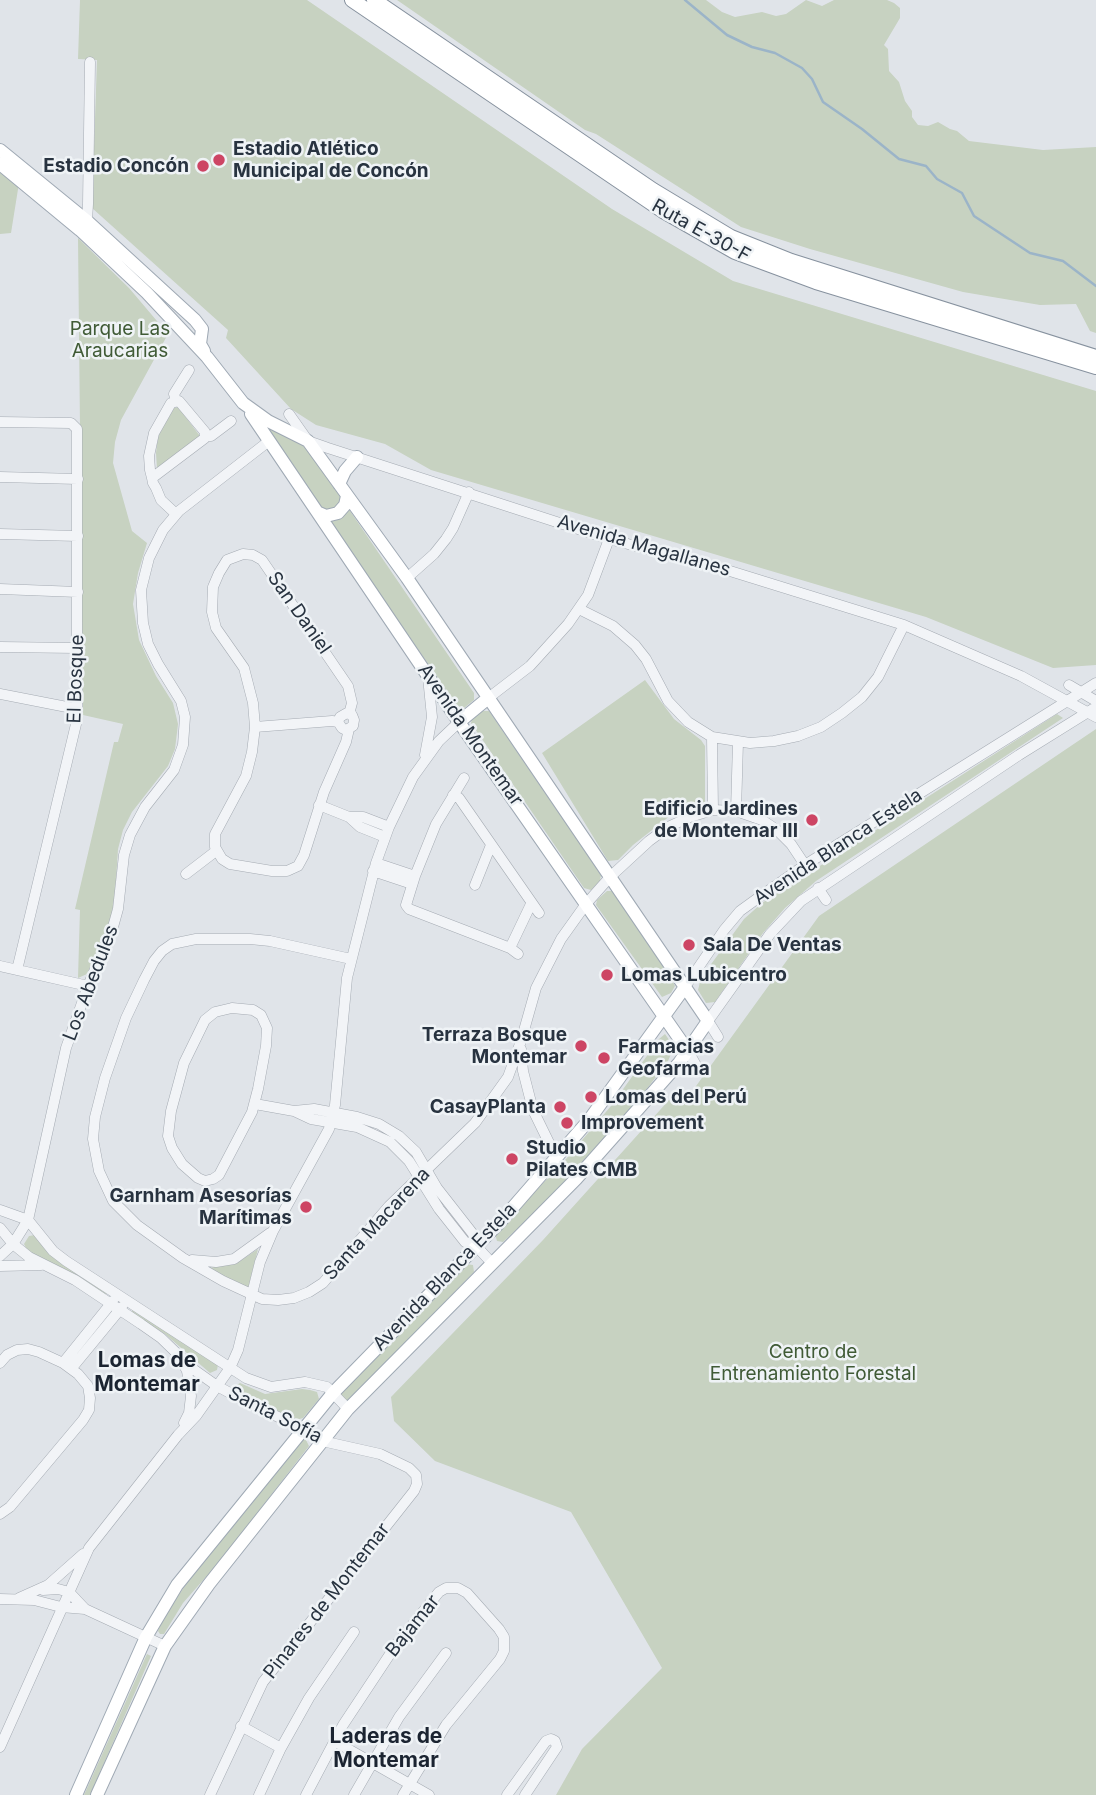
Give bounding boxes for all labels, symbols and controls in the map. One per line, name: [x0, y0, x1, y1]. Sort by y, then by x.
place label: Estadio Atlético Municipal de Concón: [233, 138, 429, 182]
marker: Estadio Atlético Municipal de Concón: [211, 152, 227, 168]
place label: Estadio Concón: [43, 155, 189, 177]
marker: Estadio Concón: [195, 158, 211, 174]
street label: Ruta E-30-F: [648, 195, 754, 267]
park label: Parque Las Araucarias: [70, 318, 170, 362]
street label: Avenida Magallanes: [555, 510, 733, 582]
street label: San Daniel: [262, 567, 336, 659]
street label: El Bosque: [63, 634, 89, 724]
street label: Avenida Montemar: [412, 660, 528, 810]
street label: Avenida Blanca Estela: [749, 784, 927, 910]
place label: Edificio Jardines de Montemar III: [644, 798, 798, 842]
marker: Edificio Jardines de Montemar III: [804, 812, 820, 828]
street label: Los Abedules: [59, 922, 123, 1044]
place label: Sala De Ventas: [703, 934, 842, 956]
marker: Sala De Ventas: [681, 937, 697, 953]
place label: Lomas Lubicentro: [621, 964, 787, 986]
marker: Lomas Lubicentro: [599, 967, 615, 983]
place label: Terraza Bosque Montemar: [422, 1024, 567, 1068]
place label: Farmacias Geofarma: [618, 1036, 714, 1080]
marker: Terraza Bosque Montemar: [573, 1038, 589, 1054]
marker: Farmacias Geofarma: [596, 1050, 612, 1066]
place label: Lomas del Perú: [605, 1086, 747, 1108]
marker: Lomas del Perú: [583, 1089, 599, 1105]
place label: CasayPlanta: [430, 1096, 546, 1118]
marker: CasayPlanta: [552, 1099, 568, 1115]
place label: Improvement: [581, 1112, 704, 1134]
marker: Improvement: [559, 1115, 575, 1131]
place label: Studio Pilates CMB: [526, 1137, 637, 1181]
marker: Studio Pilates CMB: [504, 1151, 520, 1167]
street label: Santa Macarena: [319, 1163, 435, 1285]
place label: Garnham Asesorías Marítimas: [109, 1185, 292, 1229]
street label: Avenida Blanca Estela: [369, 1198, 521, 1356]
marker: Garnham Asesorías Marítimas: [298, 1199, 314, 1215]
park label: Centro de Entrenamiento Forestal: [710, 1341, 916, 1385]
district label: Lomas de Montemar: [94, 1348, 200, 1398]
street label: Santa Sofía: [224, 1382, 326, 1448]
street label: Pinares de Montemar: [259, 1519, 395, 1683]
street label: Bajamar: [381, 1591, 445, 1661]
district label: Laderas de Montemar: [330, 1724, 442, 1774]

